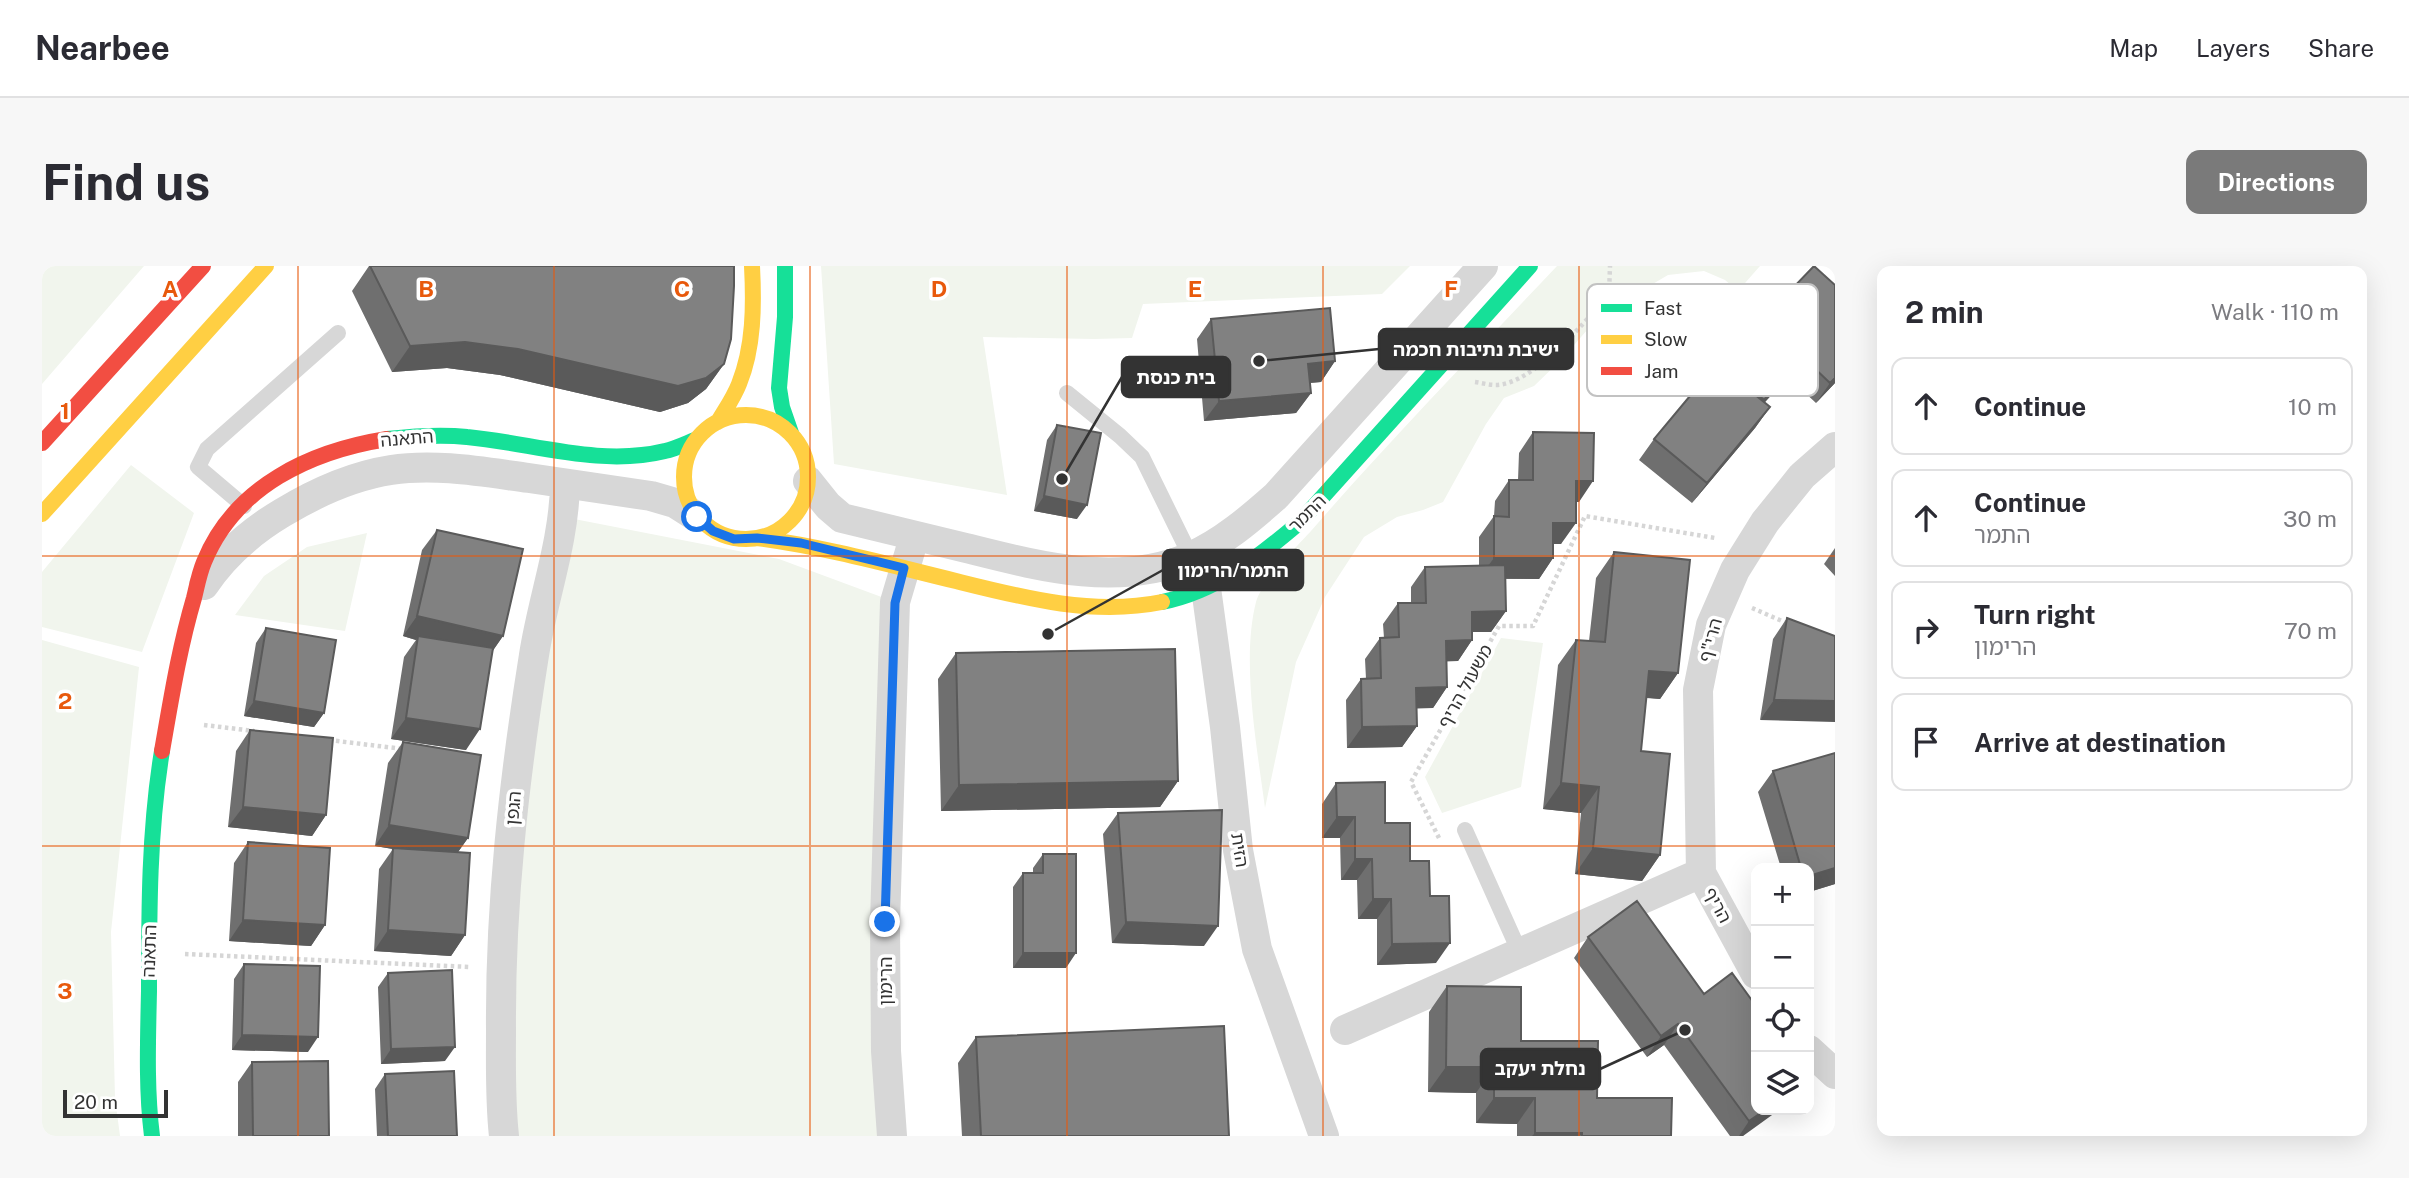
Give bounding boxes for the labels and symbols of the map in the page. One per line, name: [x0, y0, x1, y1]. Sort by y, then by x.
text: A: [162, 275, 179, 302]
text: B: [418, 275, 434, 302]
text: C: [674, 275, 690, 302]
text: D: [931, 275, 947, 302]
text: E: [1188, 275, 1202, 302]
text: F: [1444, 275, 1458, 302]
legend: [1587, 284, 1818, 396]
text: Fast: [1644, 297, 1682, 319]
text: Slow: [1644, 328, 1688, 350]
callout: ישיבת נתיבות חכמה: [1379, 329, 1573, 369]
text: ישיבת נתיבות חכמה: [1393, 338, 1559, 360]
callout: בית כנסת: [1122, 357, 1230, 397]
text: Jam: [1644, 360, 1678, 382]
text: בית כנסת: [1136, 366, 1216, 388]
text: 1: [60, 397, 70, 424]
street label: התאנה: [380, 425, 434, 451]
street label: התמר: [1284, 490, 1330, 536]
route start: [681, 501, 712, 532]
callout: התמר/הרימון: [1163, 550, 1303, 590]
text: התמר/הרימון: [1177, 559, 1289, 581]
street label: הרי"ף: [1694, 616, 1726, 664]
street label: משעול הריף: [1434, 641, 1497, 731]
text: 2: [58, 687, 72, 714]
street label: הגפן: [501, 790, 525, 826]
street label: הזית: [1227, 831, 1253, 869]
street label: הריף: [1700, 884, 1736, 926]
route end: [869, 906, 900, 937]
street label: התאנה: [138, 924, 160, 978]
street label: הרימון: [875, 956, 896, 1006]
text: 3: [57, 977, 73, 1004]
callout: נחלת יעקב: [1481, 1049, 1600, 1089]
text: נחלת יעקב: [1494, 1057, 1586, 1079]
scale bar: [63, 1087, 168, 1119]

